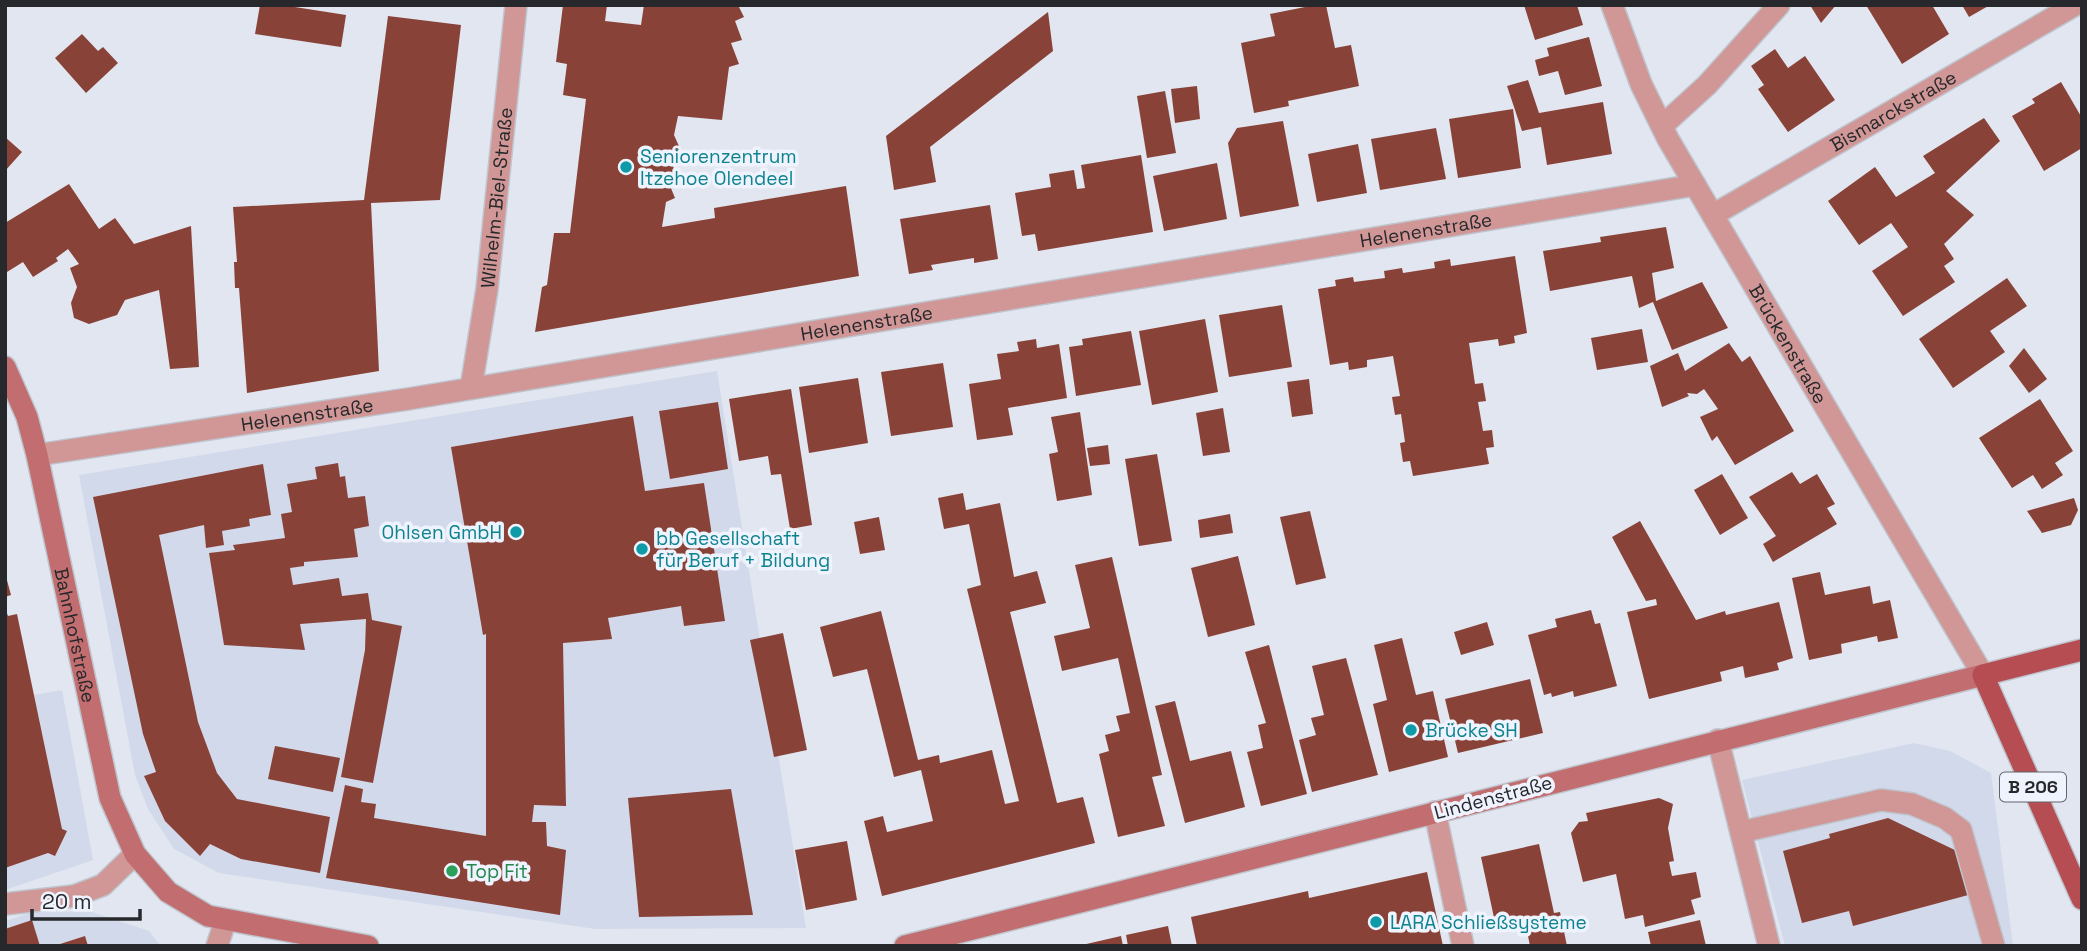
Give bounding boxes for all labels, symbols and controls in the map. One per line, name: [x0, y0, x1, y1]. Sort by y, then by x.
street label: Bismarckstraße: [1825, 65, 1961, 158]
street label: Wilhelm-Biel-Straße: [475, 106, 518, 289]
place label: Seniorenzentrum Itzehoe Olendeel: [640, 144, 797, 191]
marker: Seniorenzentrum Itzehoe Olendeel: [618, 159, 634, 175]
street label: Helenenstraße: [1358, 207, 1494, 254]
street label: Brückenstraße: [1743, 280, 1833, 409]
street label: Helenenstraße: [799, 300, 935, 347]
street label: Helenenstraße: [239, 392, 375, 437]
place label: Ohlsen GmbH: [382, 520, 502, 545]
marker: Ohlsen GmbH: [508, 524, 524, 540]
place label: bb Gesellschaft für Beruf + Bildung: [656, 526, 830, 573]
marker: bb Gesellschaft für Beruf + Bildung: [634, 541, 650, 557]
street label: Bahnhofstraße: [48, 565, 101, 705]
place label: Brücke SH: [1425, 718, 1518, 743]
marker: Brücke SH: [1403, 722, 1419, 738]
street label: Lindenstraße: [1431, 770, 1555, 825]
road number: B 206: [2000, 772, 2066, 802]
place label: Top Fit: [466, 859, 528, 884]
marker: Top Fit: [444, 863, 460, 879]
scale bar: [32, 878, 140, 922]
text: 20 m: [42, 888, 92, 915]
place label: LARA Schließsysteme: [1390, 910, 1587, 935]
marker: LARA Schließsysteme: [1368, 914, 1384, 930]

